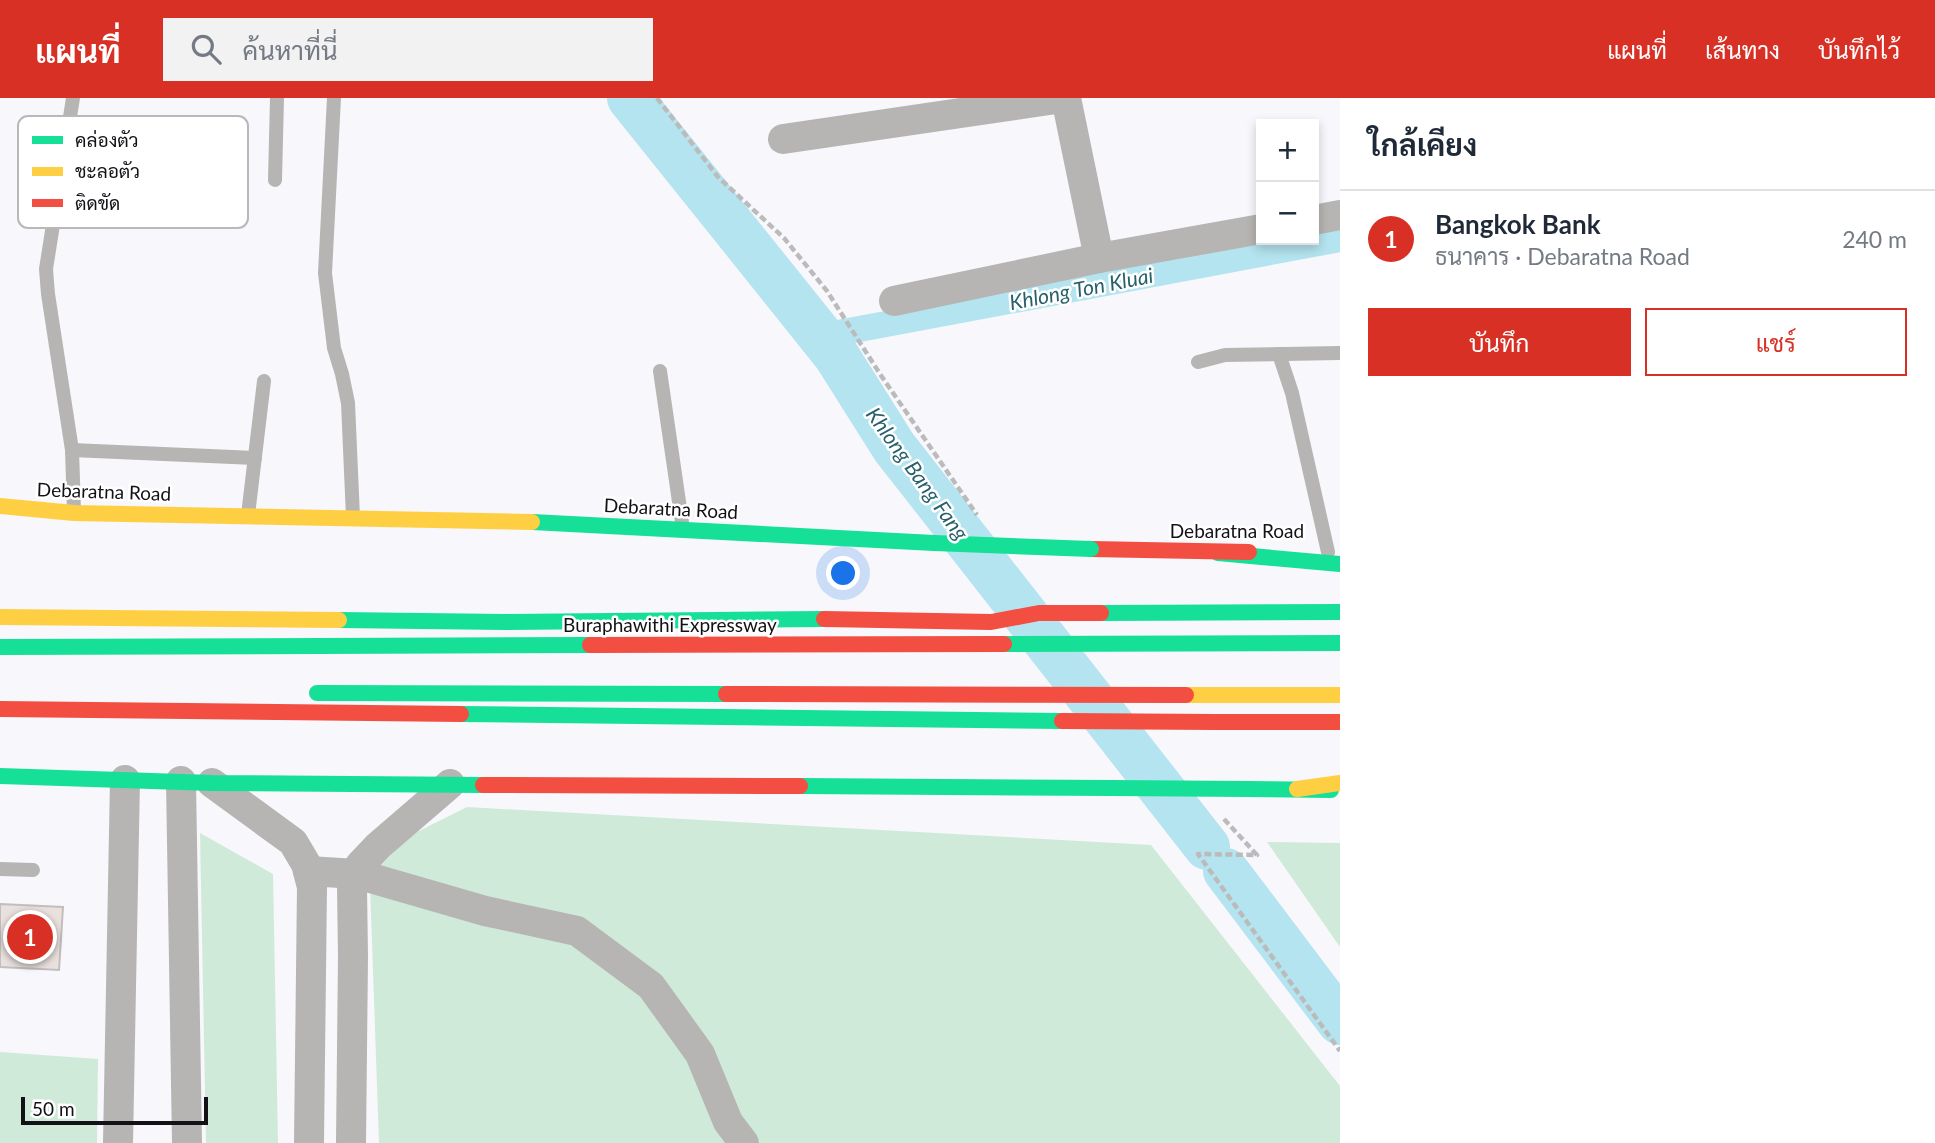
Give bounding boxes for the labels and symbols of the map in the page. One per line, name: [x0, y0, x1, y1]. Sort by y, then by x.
legend: [18, 116, 248, 228]
text: คล่องตัว: [75, 128, 139, 151]
text: ชะลอตัว: [75, 159, 140, 182]
text: ติดขัด: [75, 191, 120, 214]
water label: Khlong Ton Kluai: [1007, 262, 1155, 314]
water label: Khlong Bang Fang: [862, 402, 975, 545]
street label: Debaratna Road: [36, 477, 172, 505]
street label: Debaratna Road: [603, 493, 739, 523]
street label: Debaratna Road: [1170, 519, 1304, 542]
your location: [826, 556, 860, 590]
street label: Buraphawithi Expressway: [563, 613, 777, 636]
pin: 1: [7, 911, 53, 963]
scale bar: [21, 1094, 208, 1126]

